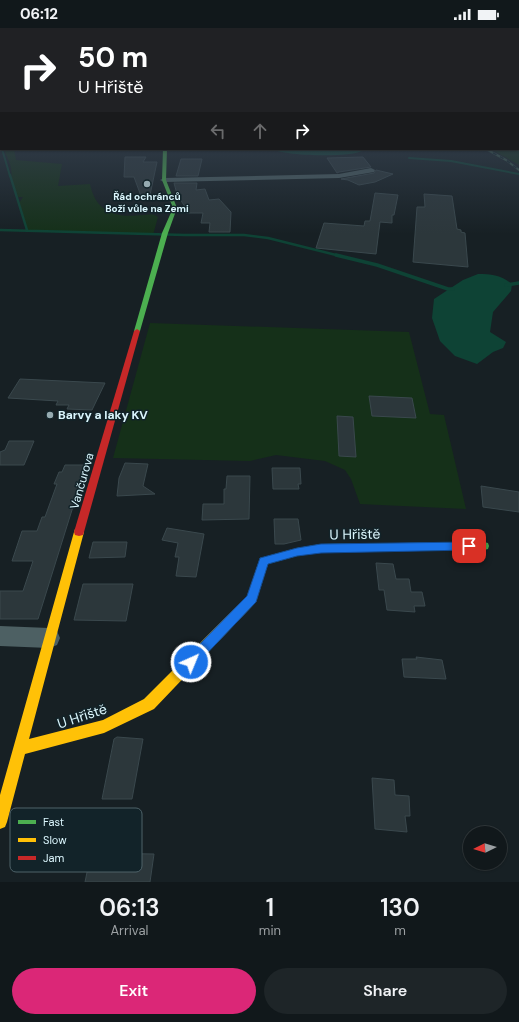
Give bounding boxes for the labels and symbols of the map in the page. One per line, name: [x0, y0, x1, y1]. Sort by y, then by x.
marker: Řád ochránců Boží vůle na Zemi: [142, 179, 152, 189]
place label: Řád ochránců Boží vůle na Zemi: [105, 190, 189, 215]
place label: Barvy a laky KV: [58, 407, 148, 423]
marker: Barvy a laky KV: [45, 410, 55, 420]
street label: Vančurova: [66, 451, 98, 511]
street label: U Hřiště: [329, 525, 381, 543]
pin: [452, 529, 486, 563]
position arrow: [170, 641, 212, 683]
street label: U Hřiště: [55, 700, 109, 732]
legend: [10, 808, 142, 872]
text: Fast: [43, 815, 64, 829]
north arrow: [463, 826, 507, 870]
text: Slow: [43, 833, 67, 847]
text: Jam: [43, 851, 64, 865]

